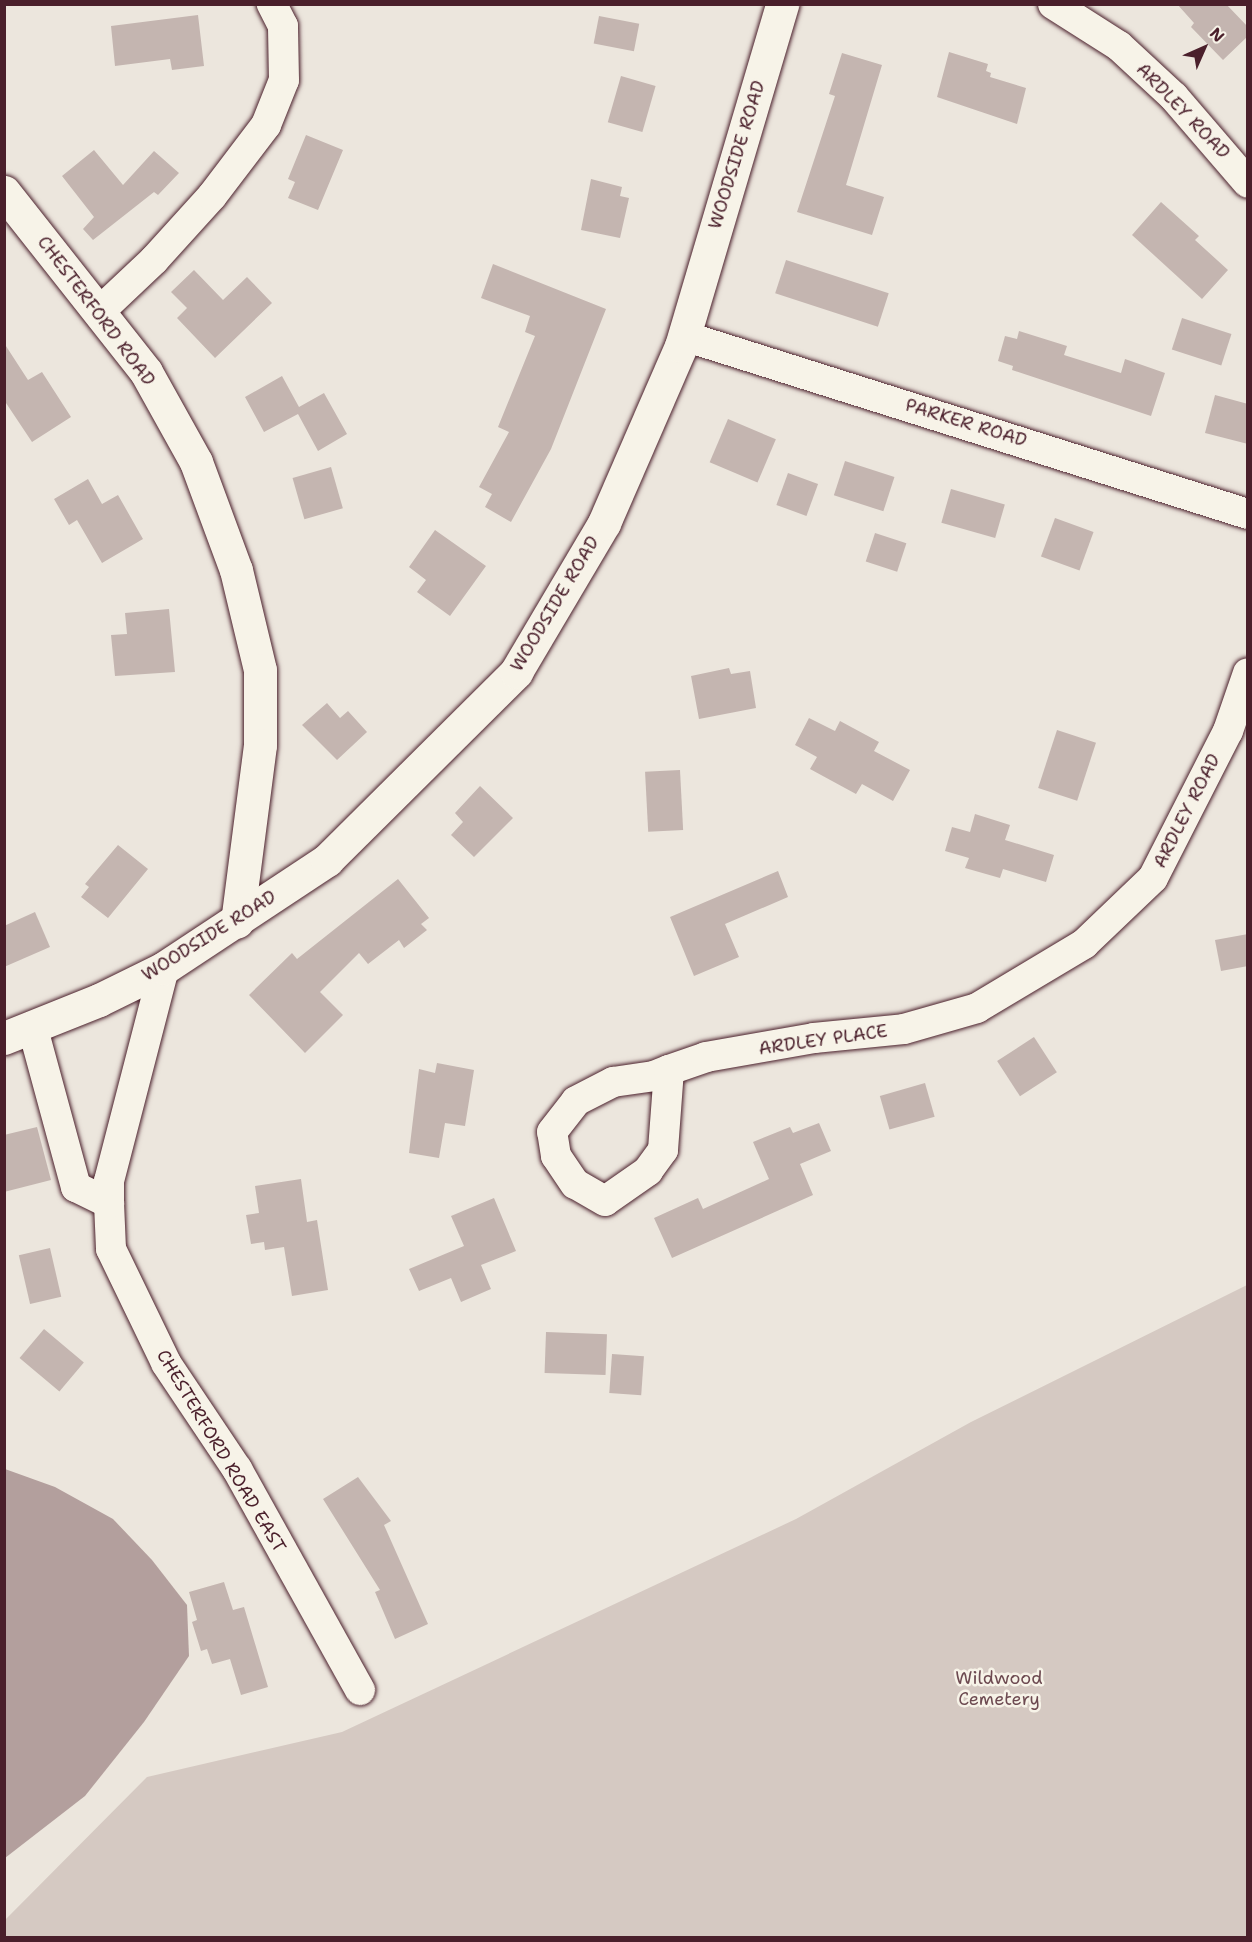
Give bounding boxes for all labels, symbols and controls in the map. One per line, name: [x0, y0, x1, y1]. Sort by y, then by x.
north arrow: [1174, 18, 1234, 78]
text: N: [1205, 23, 1229, 47]
street label: ARDLEY ROAD: [1132, 58, 1234, 164]
street label: WOODSIDE ROAD: [704, 78, 770, 232]
street label: CHESTERFORD ROAD: [33, 232, 159, 390]
street label: PARKER ROAD: [903, 394, 1029, 452]
street label: WOODSIDE ROAD: [506, 532, 604, 676]
street label: ARDLEY ROAD: [1149, 750, 1225, 872]
street label: WOODSIDE ROAD: [138, 886, 280, 986]
street label: ARDLEY PLACE: [757, 1020, 889, 1060]
street label: CHESTERFORD ROAD EAST: [152, 1346, 290, 1556]
park label: Wildwood Cemetery: [955, 1668, 1043, 1710]

